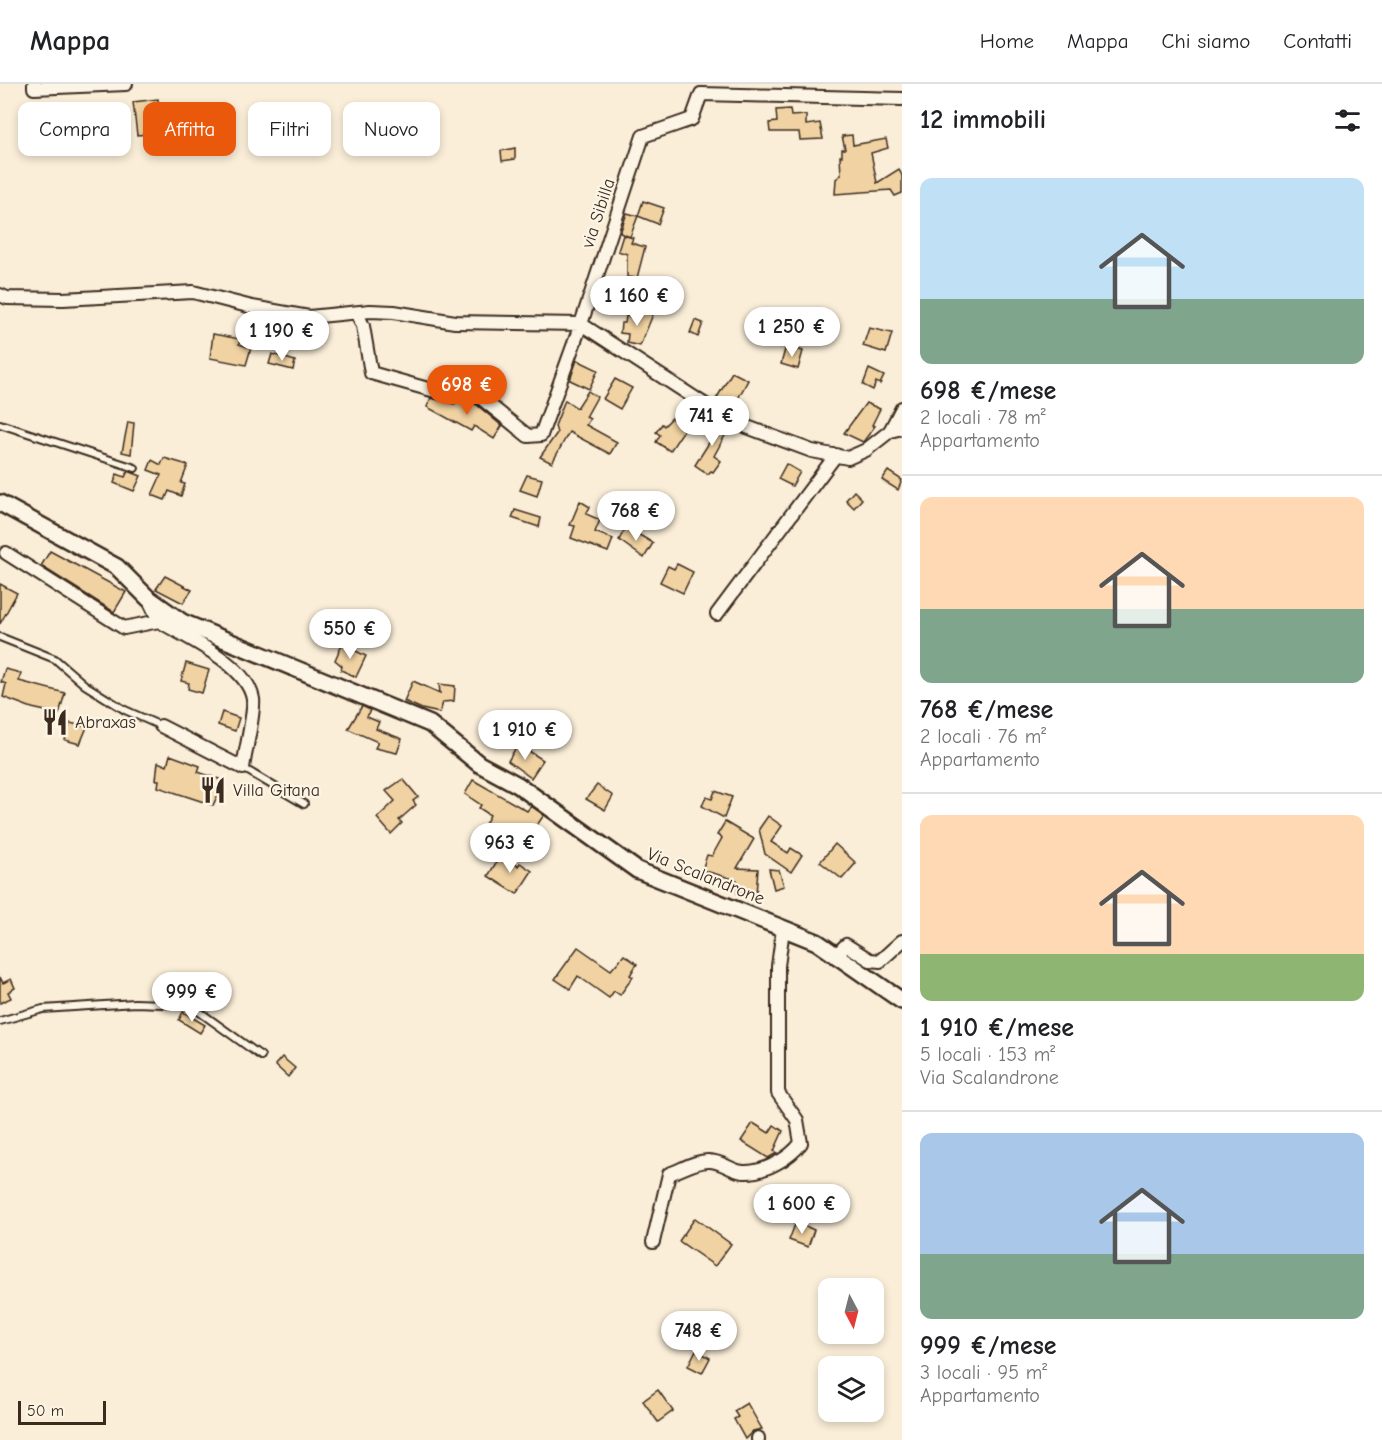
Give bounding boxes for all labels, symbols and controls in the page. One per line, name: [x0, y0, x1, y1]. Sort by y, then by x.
text: Mappa: [30, 25, 110, 57]
text: Home: [980, 29, 1034, 53]
text: Mappa: [1067, 29, 1129, 53]
text: Chi siamo: [1162, 29, 1250, 53]
text: Contatti: [1283, 29, 1352, 53]
chip: Compra: [18, 102, 131, 156]
chip: Affitta: [143, 102, 236, 156]
chip: Filtri: [248, 102, 331, 156]
chip: Nuovo: [343, 102, 440, 156]
icon: filters: [1331, 104, 1364, 137]
text: 12 immobili: [920, 105, 1046, 135]
street label: via Sibilla: [577, 176, 620, 252]
icon: home: [1088, 217, 1196, 325]
pin: 1 160 €: [582, 276, 692, 327]
text: 1 160 €: [604, 284, 670, 307]
pin: 1 250 €: [737, 307, 847, 358]
pin: 1 190 €: [227, 311, 337, 362]
text: 1 250 €: [758, 315, 826, 338]
text: 1 190 €: [249, 319, 315, 342]
pin: 698 €: [425, 365, 509, 416]
text: 698 €: [441, 373, 493, 396]
text: 698 €/mese: [920, 376, 1056, 406]
pin: 741 €: [670, 396, 754, 447]
text: 741 €: [689, 404, 735, 427]
text: 2 locali · 78 m²: [920, 406, 1046, 429]
text: Appartamento: [920, 429, 1040, 452]
pin: 768 €: [594, 491, 678, 542]
text: 768 €: [611, 499, 661, 522]
icon: home: [1088, 536, 1196, 644]
pin: 550 €: [308, 609, 392, 660]
text: 550 €: [323, 617, 377, 640]
text: 768 €/mese: [920, 695, 1053, 725]
restaurant icon: Abraxas: [40, 707, 70, 737]
pin: 1 910 €: [470, 710, 580, 761]
place label: Abraxas: [75, 712, 136, 733]
text: 1 910 €: [492, 718, 558, 741]
text: 2 locali · 76 m²: [920, 725, 1046, 748]
text: Appartamento: [920, 748, 1040, 771]
restaurant icon: Villa Gitana: [198, 775, 228, 805]
place label: Villa Gitana: [233, 780, 320, 801]
pin: 963 €: [468, 823, 552, 874]
text: 963 €: [484, 831, 536, 854]
street label: Via Scalandrone: [644, 843, 768, 910]
icon: home: [1088, 854, 1196, 962]
pin: 999 €: [150, 972, 234, 1023]
text: 999 €: [166, 980, 218, 1003]
text: 1 910 €/mese: [920, 1013, 1074, 1043]
text: 5 locali · 153 m²: [920, 1043, 1055, 1066]
text: Via Scalandrone: [920, 1066, 1059, 1089]
icon: home: [1088, 1172, 1196, 1280]
pin: 1 600 €: [747, 1184, 857, 1235]
text: 1 600 €: [767, 1192, 837, 1215]
north arrow: [818, 1278, 884, 1344]
map controls: [818, 1278, 884, 1422]
pin: 748 €: [657, 1311, 741, 1362]
text: 748 €: [675, 1319, 723, 1342]
text: 999 €/mese: [920, 1331, 1057, 1361]
button: layers: [818, 1356, 884, 1422]
text: 3 locali · 95 m²: [920, 1361, 1047, 1384]
text: Appartamento: [920, 1384, 1040, 1407]
scale bar: [18, 1398, 106, 1426]
text: 50 m: [27, 1402, 64, 1420]

